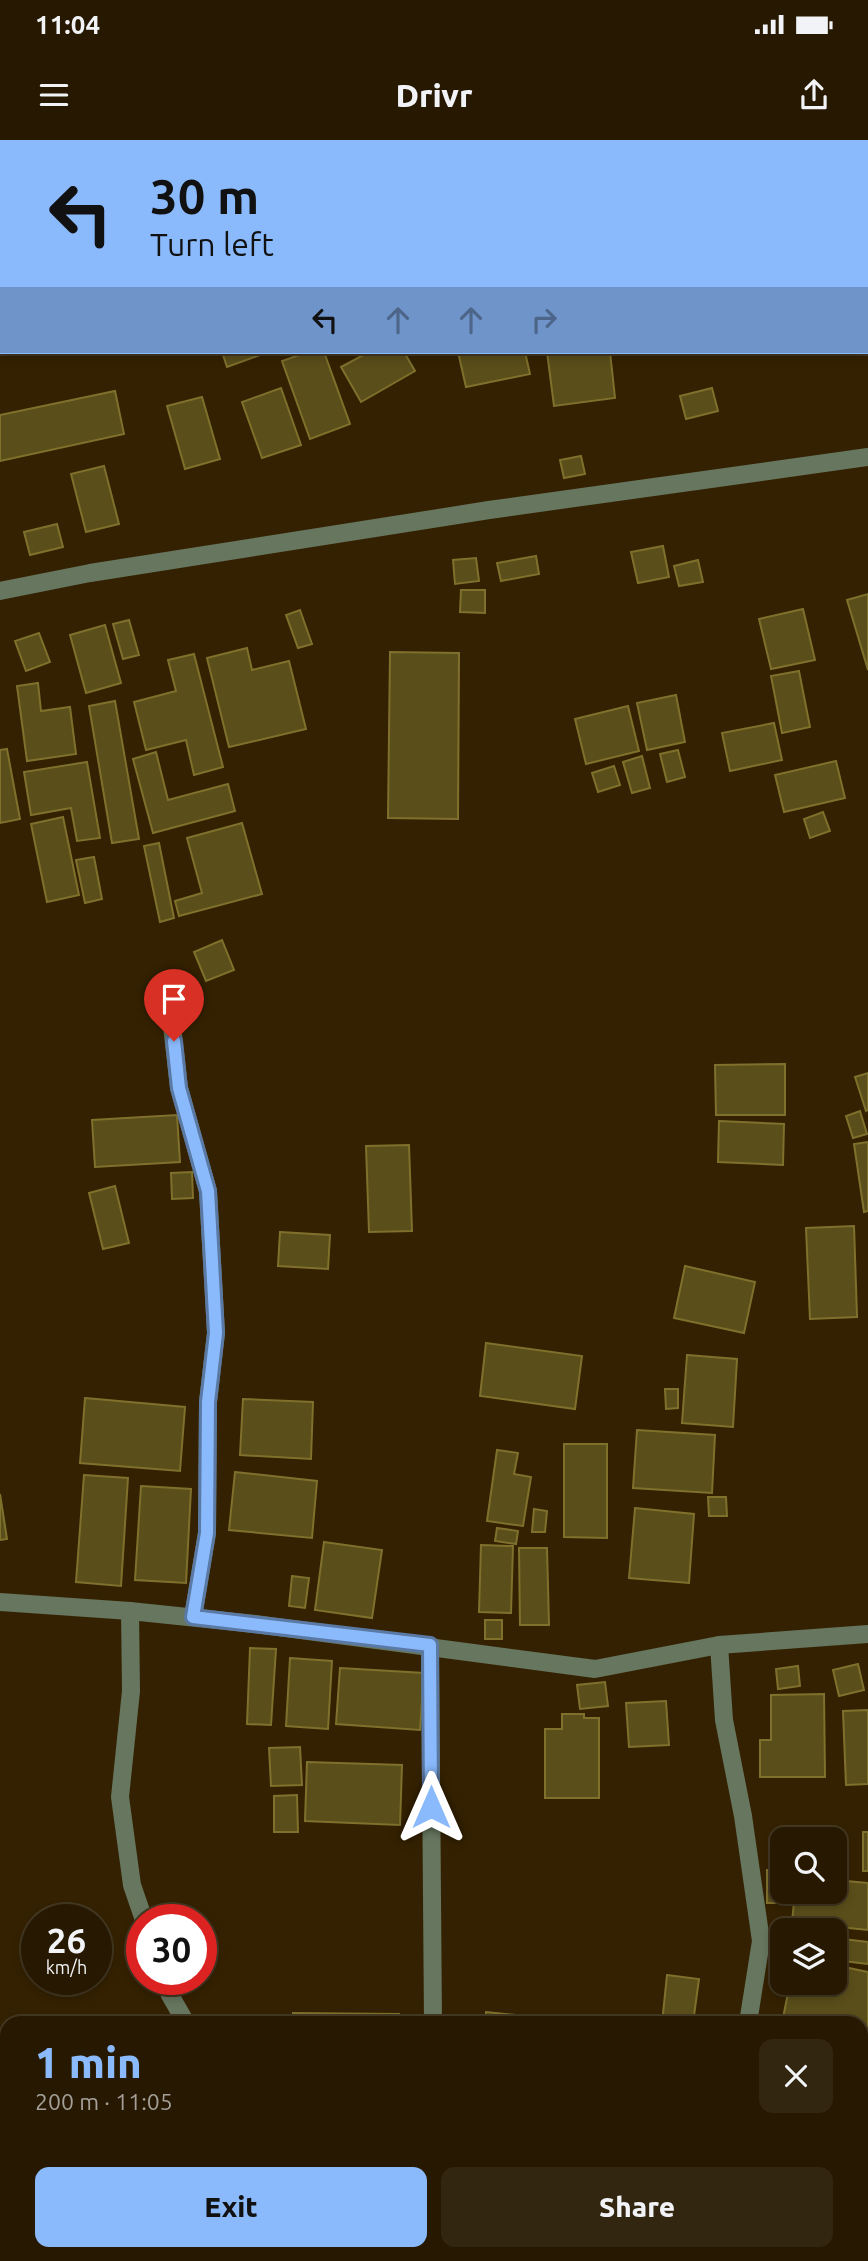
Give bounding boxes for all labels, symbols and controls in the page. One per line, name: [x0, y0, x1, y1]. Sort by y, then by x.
text: 11:04: [35, 10, 100, 39]
icon: menu: [35, 76, 73, 114]
icon: share: [795, 76, 833, 114]
text: Drivr: [396, 77, 472, 113]
icon: left: [35, 168, 126, 259]
text: 30 m: [150, 168, 259, 223]
text: Turn left: [150, 226, 274, 262]
icon: left: [306, 301, 344, 339]
icon: ahead: [379, 301, 417, 339]
icon: ahead: [452, 301, 490, 339]
icon: right: [525, 301, 563, 339]
pin: [144, 969, 204, 1041]
icon: arrive: [155, 980, 193, 1018]
position arrow: [394, 1770, 468, 1844]
map controls: [770, 1827, 847, 1995]
button: search: [770, 1827, 847, 1904]
speed limit sign: 30: [126, 1904, 217, 1995]
button: layers: [770, 1918, 847, 1995]
text: 26: [47, 1920, 86, 1960]
text: km/h: [46, 1957, 87, 1977]
text: 1 min: [35, 2039, 142, 2086]
button: close: [759, 2039, 833, 2113]
text: 200 m · 11:05: [35, 2089, 173, 2114]
button: Exit: [35, 2167, 427, 2247]
button: Share: [441, 2167, 833, 2247]

